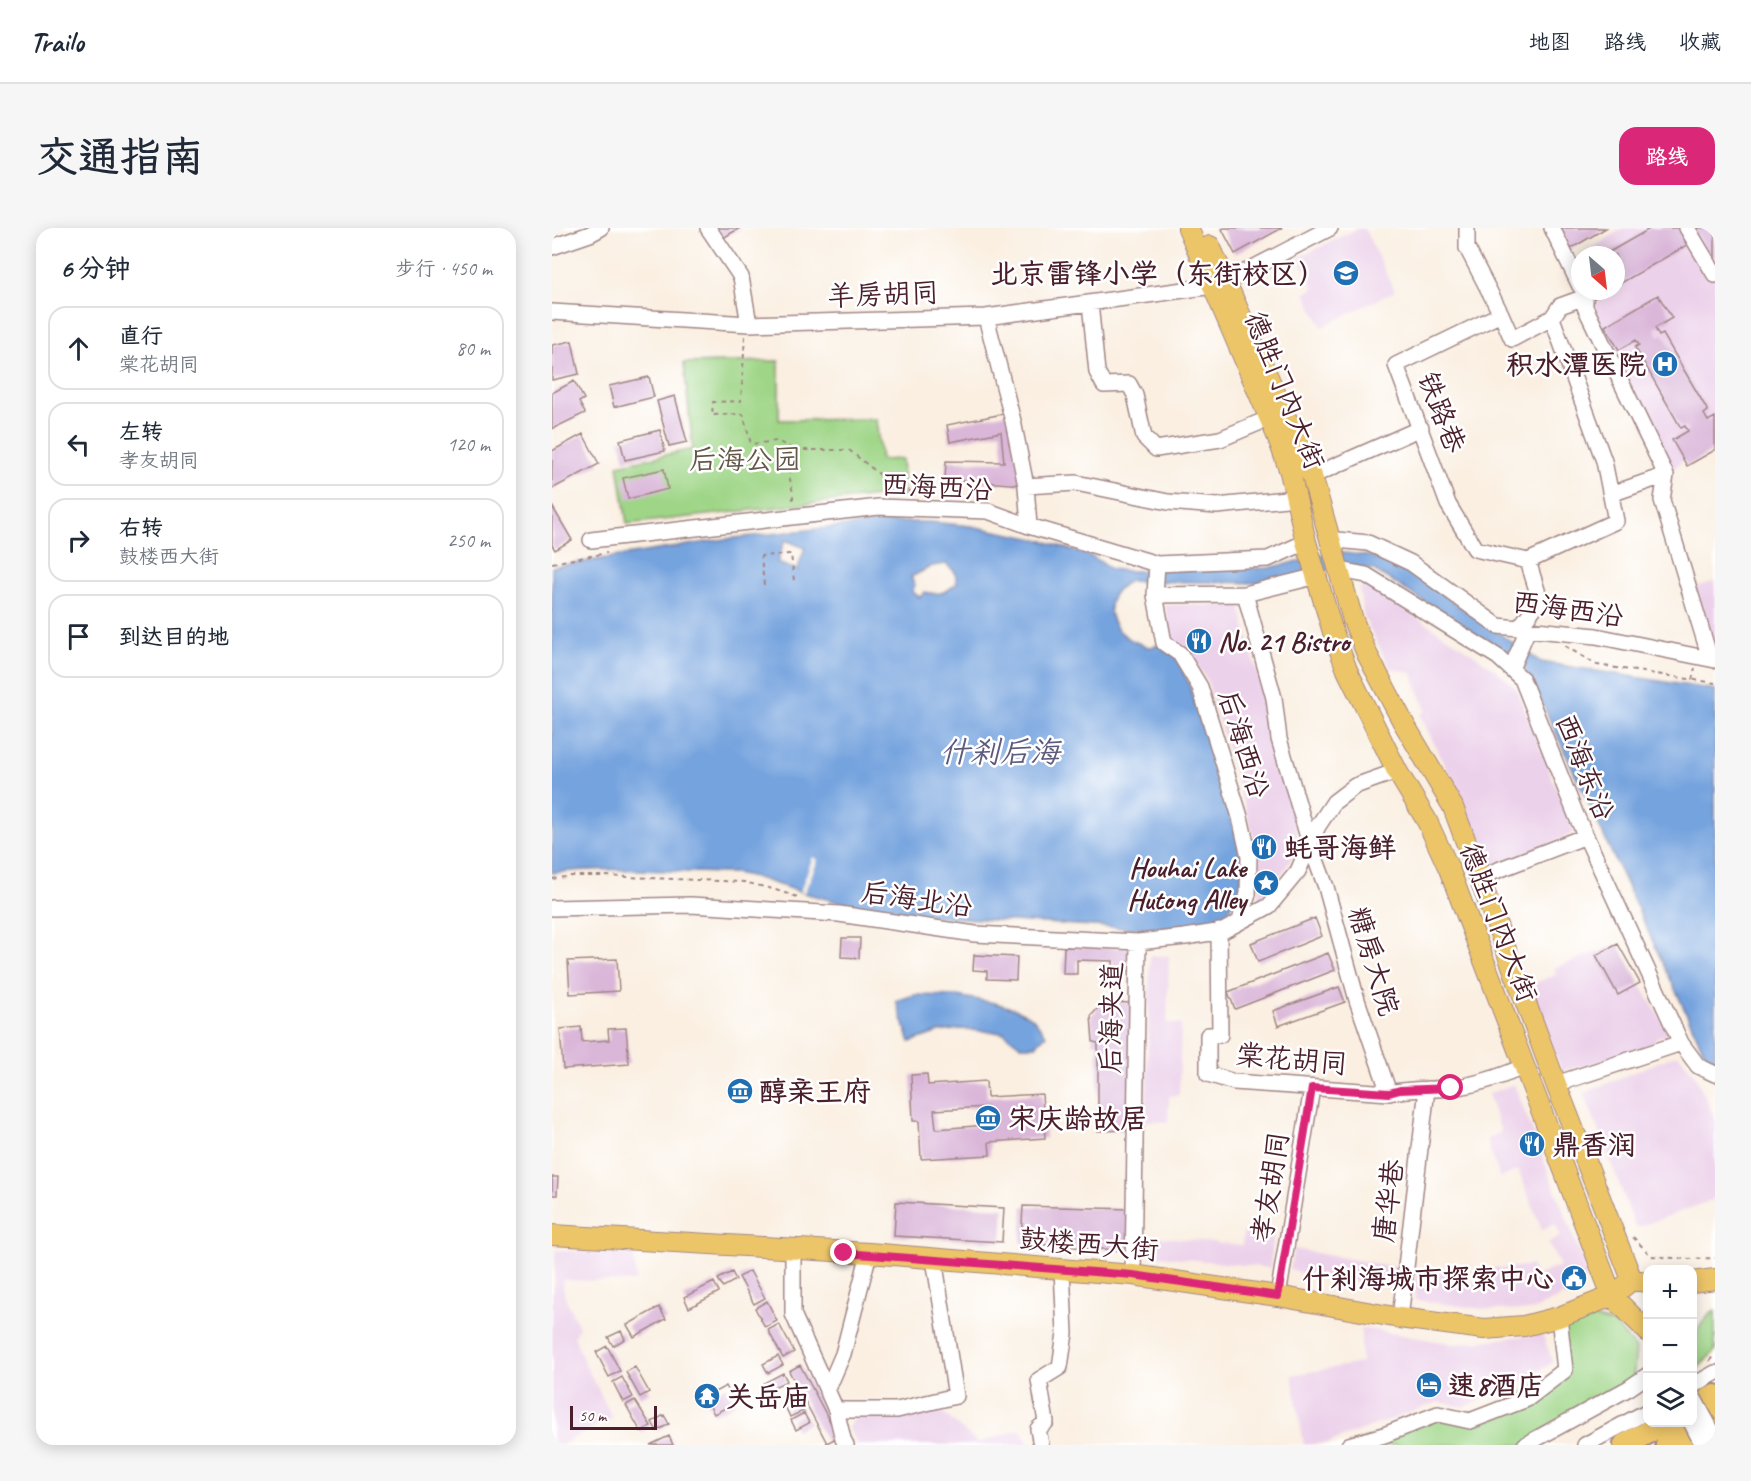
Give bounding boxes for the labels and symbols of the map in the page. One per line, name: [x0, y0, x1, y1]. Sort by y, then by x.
north arrow: [1571, 246, 1625, 300]
place label: 北京雷锋小学（东街校区）: [990, 256, 1326, 291]
school or university icon: 北京雷锋小学（东街校区）: [1331, 258, 1361, 288]
street label: 羊房胡同: [826, 275, 940, 313]
street label: 德胜门内大街: [1237, 306, 1333, 474]
place label: 积水潭医院: [1506, 347, 1646, 382]
hospital icon: 积水潭医院: [1650, 349, 1680, 379]
street label: 铁路巷: [1411, 367, 1474, 458]
park label: 后海公园: [689, 442, 801, 477]
street label: 西海西沿: [880, 467, 994, 507]
street label: 西海西沿: [1510, 584, 1626, 634]
place label: No. 21 Bistro: [1218, 624, 1352, 659]
restaurant icon: No. 21 Bistro: [1184, 626, 1214, 656]
street label: 后海西沿: [1211, 685, 1277, 803]
street label: 西海东沿: [1548, 709, 1622, 825]
water label: 什刹后海: [940, 733, 1063, 771]
place label: 蚝哥海鲜: [1284, 830, 1396, 865]
restaurant icon: 蚝哥海鲜: [1249, 832, 1279, 862]
street label: 德胜门内大街: [1453, 837, 1545, 1007]
place label: Houhai Lake Hutong Alley: [1127, 850, 1249, 917]
place icon: Houhai Lake Hutong Alley: [1251, 868, 1281, 898]
street label: 后海北沿: [859, 874, 975, 924]
street label: 糖房大院: [1341, 902, 1407, 1020]
street label: 后海夹道: [1093, 962, 1129, 1074]
street label: 棠花胡同: [1235, 1037, 1349, 1081]
place label: 醇亲王府: [759, 1074, 871, 1109]
route start: [1437, 1074, 1463, 1100]
museum icon: 醇亲王府: [725, 1076, 755, 1106]
place label: 宋庆龄故居: [1008, 1101, 1148, 1136]
museum icon: 宋庆龄故居: [973, 1103, 1003, 1133]
place label: 鼎香润: [1552, 1127, 1636, 1162]
street label: 孝友胡同: [1244, 1129, 1296, 1245]
restaurant icon: 鼎香润: [1517, 1129, 1547, 1159]
street label: 唐华巷: [1366, 1156, 1411, 1245]
street label: 鼓楼西大街: [1018, 1220, 1160, 1268]
route end: [830, 1239, 856, 1265]
place label: 什刹海城市探索中心: [1302, 1261, 1554, 1296]
public building icon: 什刹海城市探索中心: [1559, 1263, 1589, 1293]
place label: 速8酒店: [1448, 1368, 1545, 1403]
hotel icon: 速8酒店: [1414, 1370, 1444, 1400]
place label: 关岳庙: [726, 1379, 810, 1414]
temple icon: 关岳庙: [692, 1381, 722, 1411]
scale bar: [570, 1403, 657, 1430]

